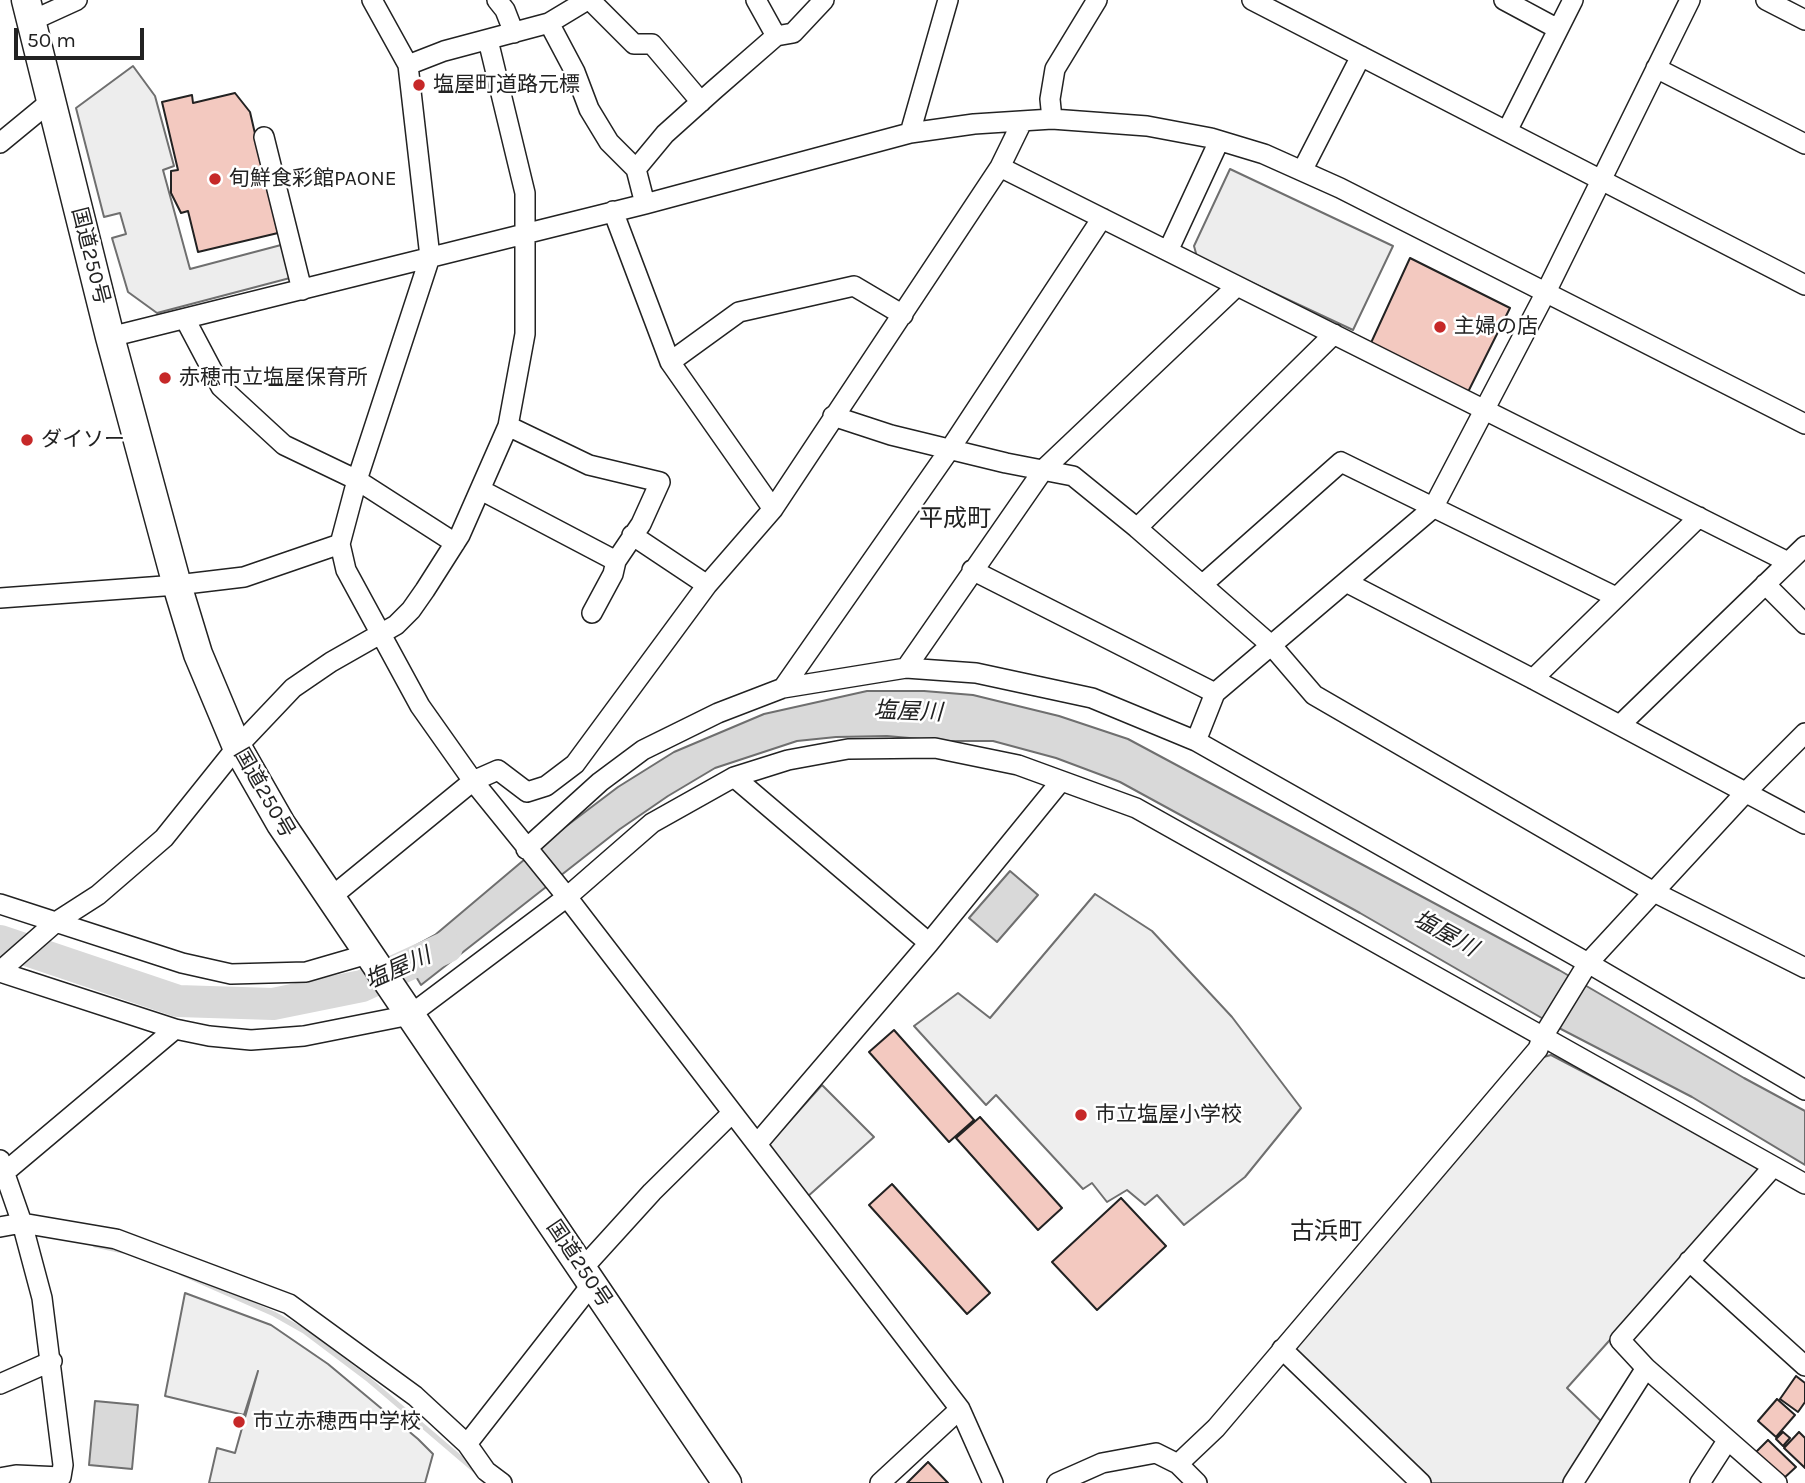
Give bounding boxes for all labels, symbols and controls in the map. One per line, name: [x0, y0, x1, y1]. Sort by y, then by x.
scale bar: [18, 14, 147, 58]
text: 50 m: [27, 28, 76, 52]
place label: 塩屋町道路元標: [433, 72, 580, 98]
marker: 塩屋町道路元標: [411, 77, 427, 93]
place label: 旬鮮食彩館PAONE: [229, 166, 397, 192]
marker: 旬鮮食彩館PAONE: [207, 171, 223, 187]
street label: 国道250号: [66, 205, 114, 307]
place label: 主婦の店: [1454, 314, 1538, 340]
marker: 主婦の店: [1432, 319, 1448, 335]
place label: 赤穂市立塩屋保育所: [179, 365, 368, 391]
marker: 赤穂市立塩屋保育所: [157, 370, 173, 386]
place label: ダイソー: [41, 427, 125, 453]
marker: ダイソー: [19, 432, 35, 448]
district label: 平成町: [919, 505, 991, 533]
water label: 塩屋川: [873, 697, 943, 727]
street label: 国道250号: [228, 744, 300, 842]
water label: 塩屋川: [1408, 905, 1482, 963]
water label: 塩屋川: [361, 942, 435, 996]
place label: 市立塩屋小学校: [1095, 1102, 1242, 1128]
marker: 市立塩屋小学校: [1073, 1107, 1089, 1123]
street label: 国道250号: [541, 1216, 617, 1312]
district label: 古浜町: [1290, 1218, 1362, 1246]
place label: 市立赤穂西中学校: [253, 1409, 421, 1435]
marker: 市立赤穂西中学校: [231, 1414, 247, 1430]

